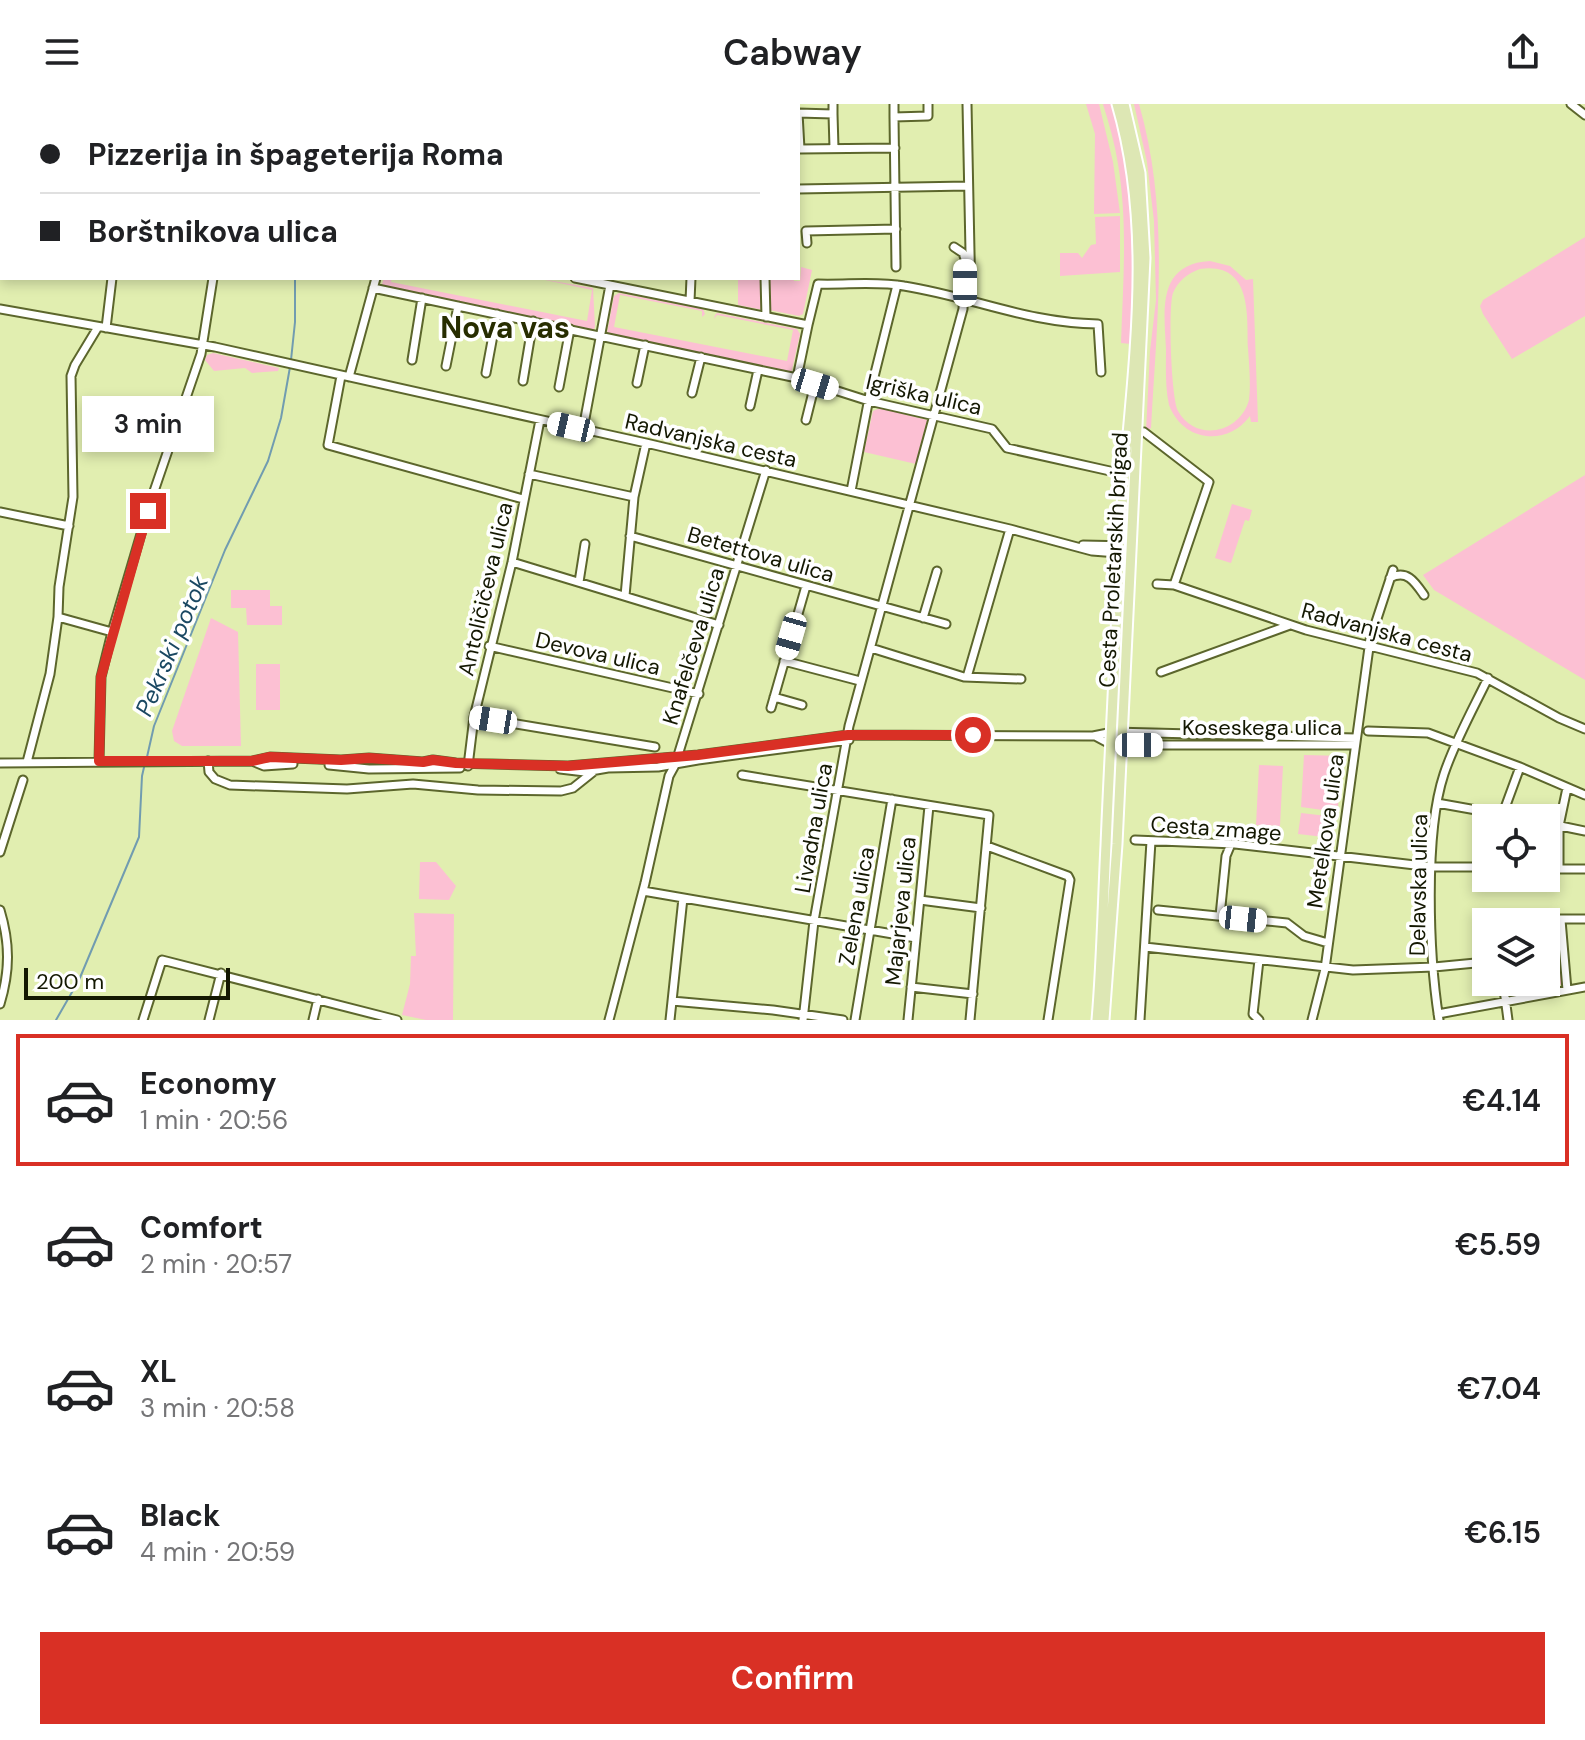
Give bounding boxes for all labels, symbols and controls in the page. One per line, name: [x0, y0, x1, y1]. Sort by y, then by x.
text: Cabway: [723, 29, 862, 76]
icon: menu: [40, 30, 84, 74]
icon: share: [1501, 30, 1545, 74]
text: Pizzerija in špageterija Roma: [88, 135, 504, 174]
text: Borštnikova ulica: [88, 212, 338, 251]
car: [953, 259, 977, 307]
district label: Nova vas: [440, 308, 570, 347]
car: [789, 366, 841, 402]
street label: Igriška ulica: [863, 367, 985, 422]
callout: 3 min: [82, 395, 214, 451]
text: 3 min: [114, 407, 182, 441]
street label: Radvanjska cesta: [622, 407, 800, 474]
car: [545, 410, 597, 444]
street label: Cesta Proletarskih brigad: [1092, 432, 1135, 688]
route end: [130, 493, 166, 529]
street label: Antoličičeva ulica: [451, 499, 520, 679]
street label: Betettova ulica: [684, 520, 838, 589]
street label: Knafelčeva ulica: [656, 564, 731, 728]
water label: Pekrski potok: [128, 570, 215, 721]
street label: Radvanjska cesta: [1298, 596, 1475, 669]
car: [773, 610, 809, 662]
street label: Devova ulica: [533, 625, 663, 682]
car: [467, 704, 519, 736]
street label: Koseskega ulica: [1182, 713, 1342, 742]
route start: [955, 717, 991, 753]
car: [1115, 733, 1163, 757]
street label: Metelkova ulica: [1300, 752, 1351, 910]
street label: Livadna ulica: [788, 761, 839, 895]
map controls: [1472, 804, 1560, 996]
button: locate: [1472, 804, 1560, 892]
street label: Cesta zmage: [1149, 809, 1282, 848]
street label: Delavska ulica: [1403, 814, 1434, 956]
street label: Majarjeva ulica: [878, 835, 923, 987]
street label: Zelena ulica: [832, 845, 881, 967]
car: [1218, 905, 1268, 933]
button: layers: [1472, 908, 1560, 996]
scale bar: [24, 964, 230, 1000]
text: 200 m: [36, 967, 104, 996]
icon: car: [44, 1064, 116, 1136]
text: Economy: [140, 1064, 277, 1103]
text: €4.14: [1463, 1081, 1541, 1120]
text: 1 min · 20:56: [140, 1103, 288, 1137]
icon: car: [44, 1208, 116, 1280]
text: Comfort: [140, 1208, 263, 1247]
text: €5.59: [1455, 1225, 1541, 1264]
text: 2 min · 20:57: [140, 1247, 292, 1281]
icon: car: [44, 1352, 116, 1424]
text: XL: [140, 1352, 177, 1391]
text: €7.04: [1457, 1369, 1541, 1408]
text: 3 min · 20:58: [140, 1391, 295, 1425]
icon: car: [44, 1496, 116, 1568]
text: Black: [140, 1496, 220, 1535]
text: €6.15: [1464, 1513, 1541, 1552]
text: 4 min · 20:59: [140, 1535, 295, 1569]
button: Confirm: [40, 1632, 1545, 1724]

